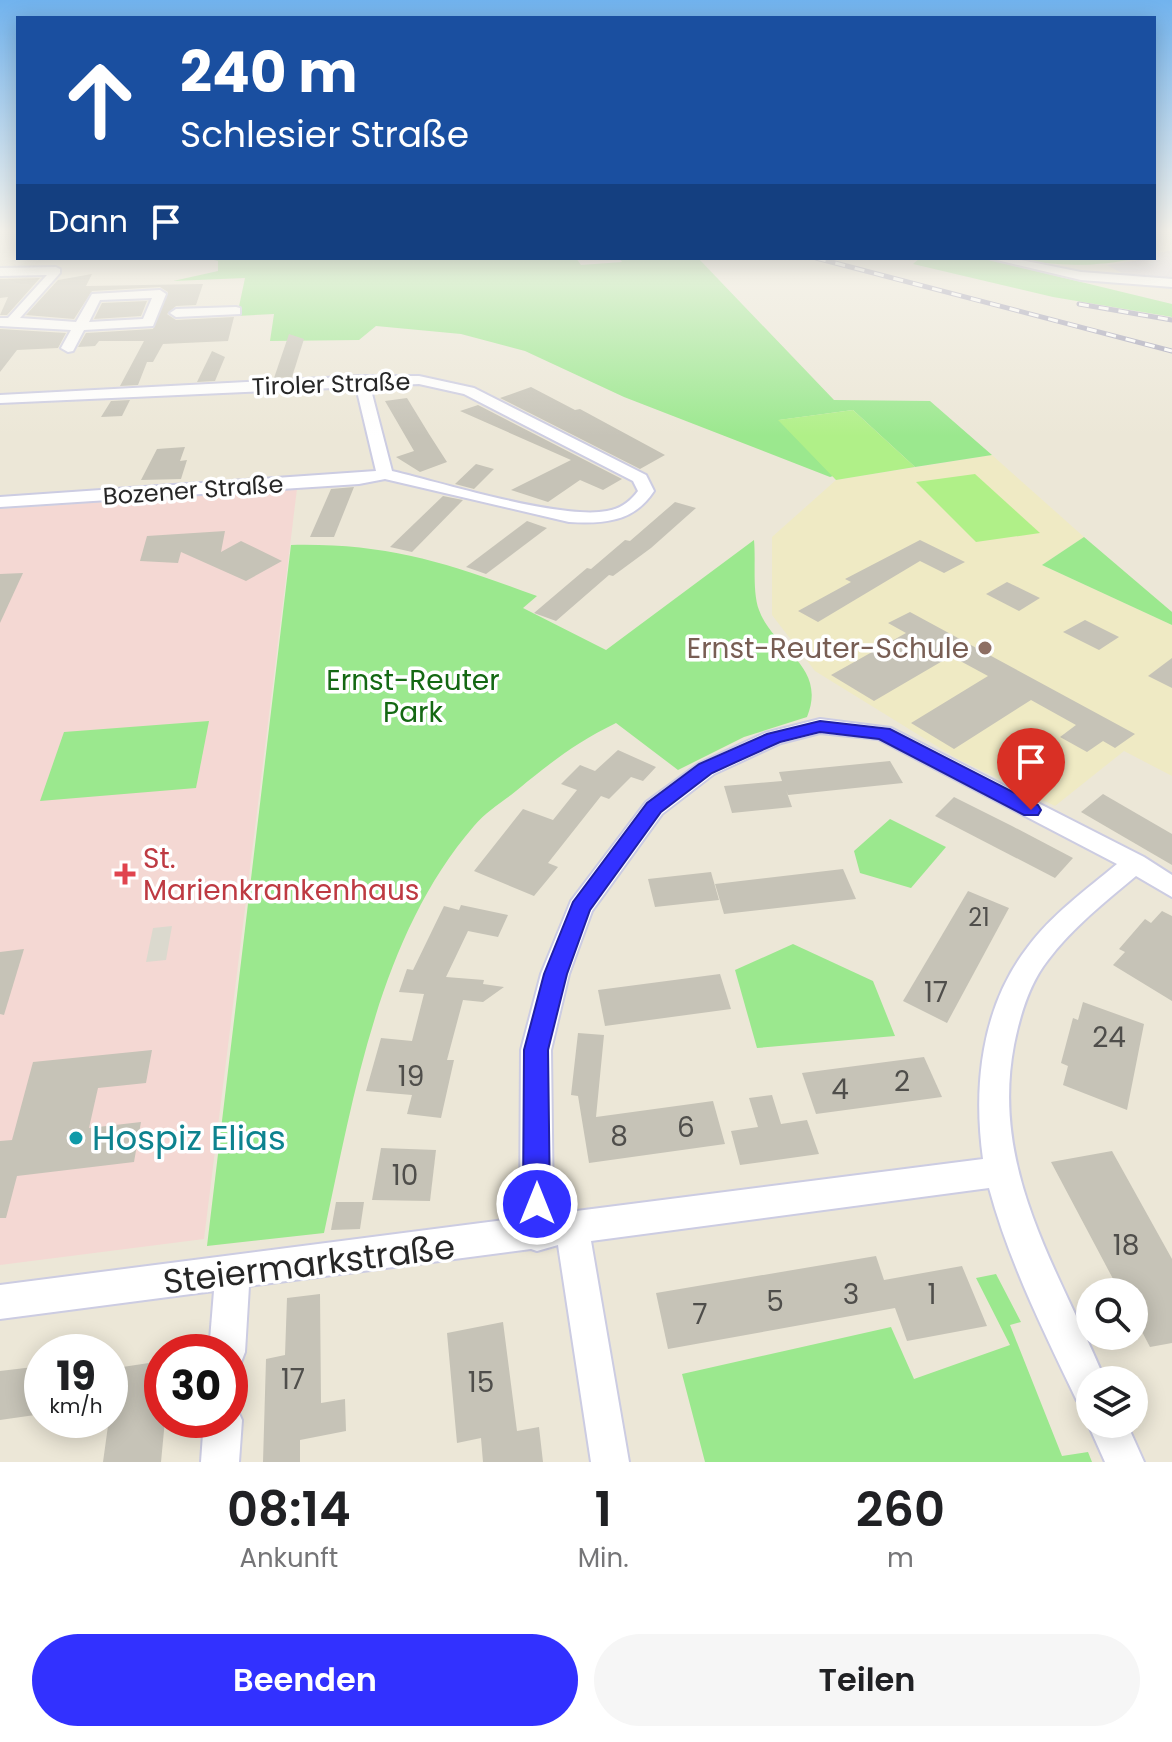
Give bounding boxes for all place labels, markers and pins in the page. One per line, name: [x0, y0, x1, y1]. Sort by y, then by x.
place label: Ernst-Reuter-Schule: [687, 629, 969, 668]
marker: Ernst-Reuter-Schule: [976, 639, 994, 657]
pin: [997, 728, 1065, 810]
place label: St. Marienkrankenhaus: [143, 839, 419, 910]
marker: St. Marienkrankenhaus: [114, 863, 136, 885]
place label: Hospiz Elias: [92, 1114, 286, 1162]
marker: Hospiz Elias: [67, 1129, 85, 1147]

